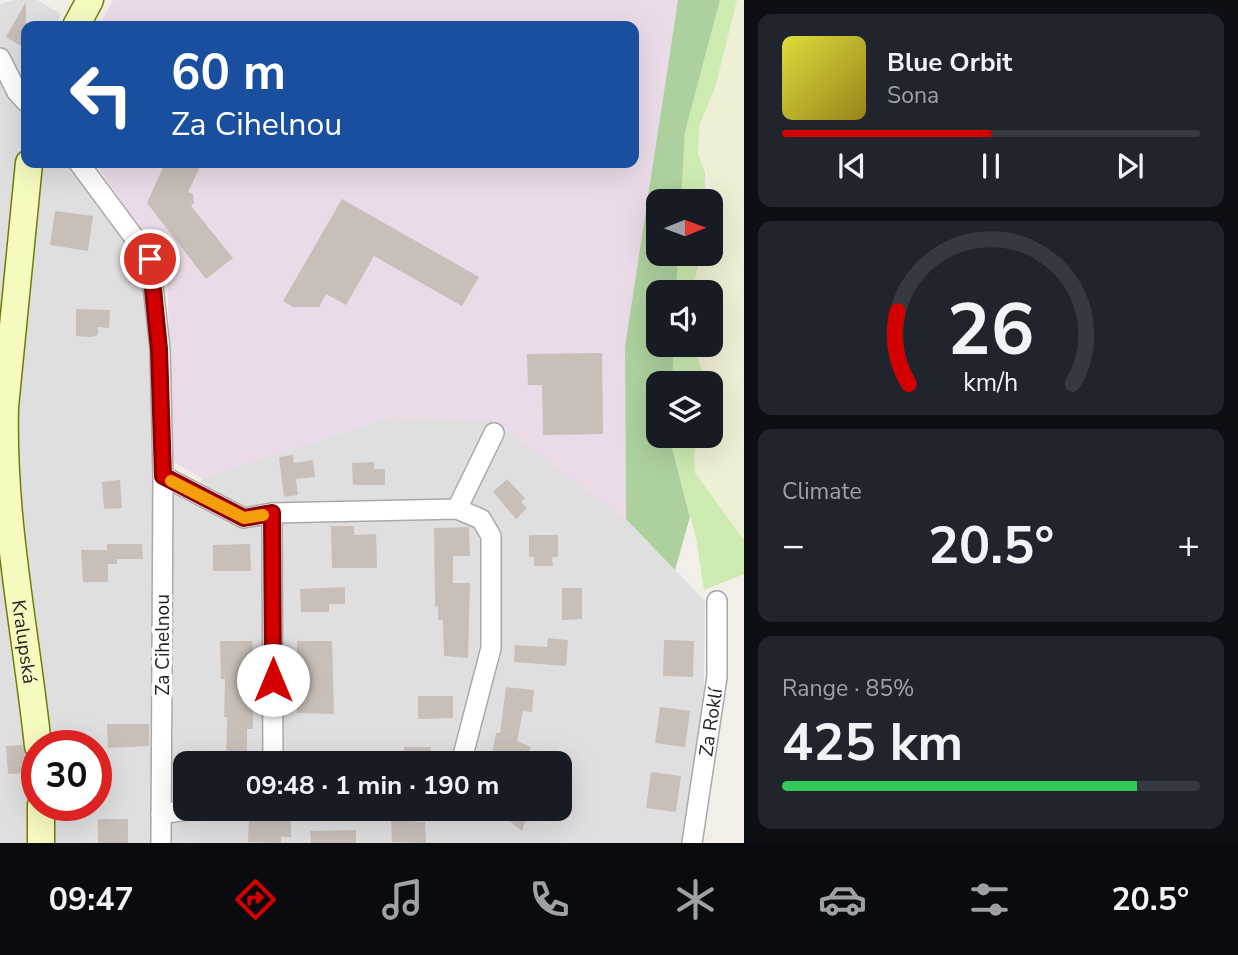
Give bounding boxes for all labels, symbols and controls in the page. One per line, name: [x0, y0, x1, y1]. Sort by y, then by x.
text: 60 m: [171, 39, 286, 106]
text: Blue Orbit: [887, 45, 1012, 80]
icon: left: [56, 49, 147, 140]
text: Sona: [887, 80, 939, 111]
text: Za Cihelnou: [171, 103, 342, 146]
icon: previous: [833, 147, 871, 185]
icon: pause: [972, 147, 1010, 185]
icon: next: [1111, 147, 1149, 185]
north arrow: [646, 189, 723, 266]
map controls: [646, 189, 723, 448]
pin: [120, 229, 180, 289]
icon: arrive: [131, 240, 169, 278]
button: sound: [646, 280, 723, 357]
text: 26: [947, 280, 1035, 380]
text: km/h: [963, 366, 1019, 400]
button: layers: [646, 371, 723, 448]
text: Climate: [782, 476, 862, 507]
text: 20.5°: [928, 510, 1054, 581]
text: −: [782, 520, 805, 571]
text: +: [1177, 520, 1200, 571]
street label: Za Cihelnou: [150, 594, 176, 696]
street label: Kralupská: [5, 598, 42, 686]
position arrow: [236, 643, 310, 717]
text: Range · 85%: [782, 673, 914, 704]
street label: Za Roklí: [693, 685, 729, 758]
text: 425 km: [782, 707, 963, 778]
speed limit sign: 30: [21, 730, 112, 821]
text: 09:48 · 1 min · 190 m: [246, 768, 499, 803]
icon: directions: [231, 875, 280, 924]
icon: music: [378, 875, 427, 924]
icon: phone: [525, 875, 574, 924]
icon: climate: [671, 875, 720, 924]
icon: car: [818, 875, 867, 924]
icon: filters: [965, 875, 1014, 924]
text: 09:47: [49, 878, 134, 921]
text: 20.5°: [1111, 878, 1189, 921]

